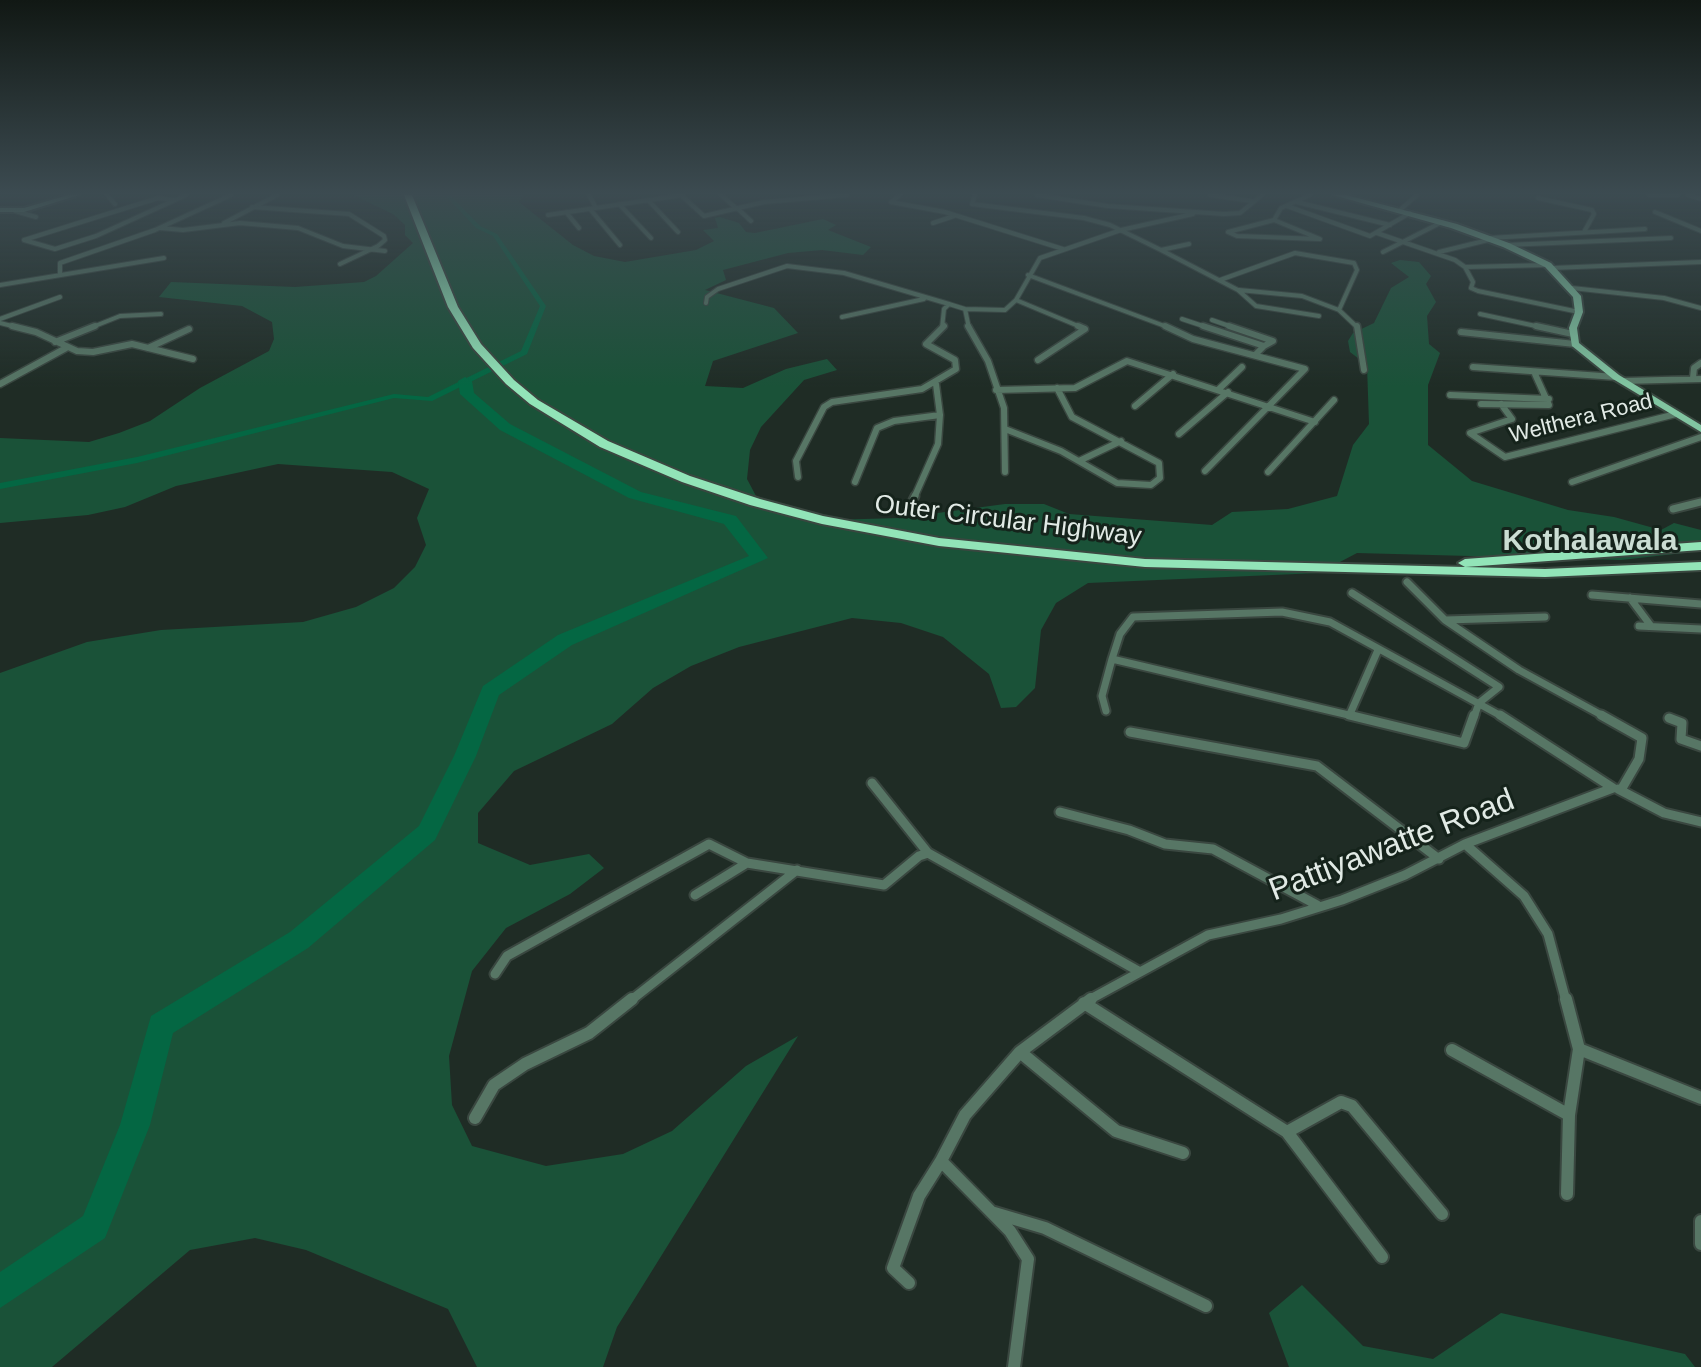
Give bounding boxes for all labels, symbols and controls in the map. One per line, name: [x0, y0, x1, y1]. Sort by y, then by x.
street label: Welthera Road: [1507, 388, 1655, 450]
street label: Outer Circular Highway: [873, 489, 1143, 553]
district label: Kothalawala: [1502, 524, 1678, 560]
street label: Pattiyawatte Road: [1264, 782, 1520, 910]

